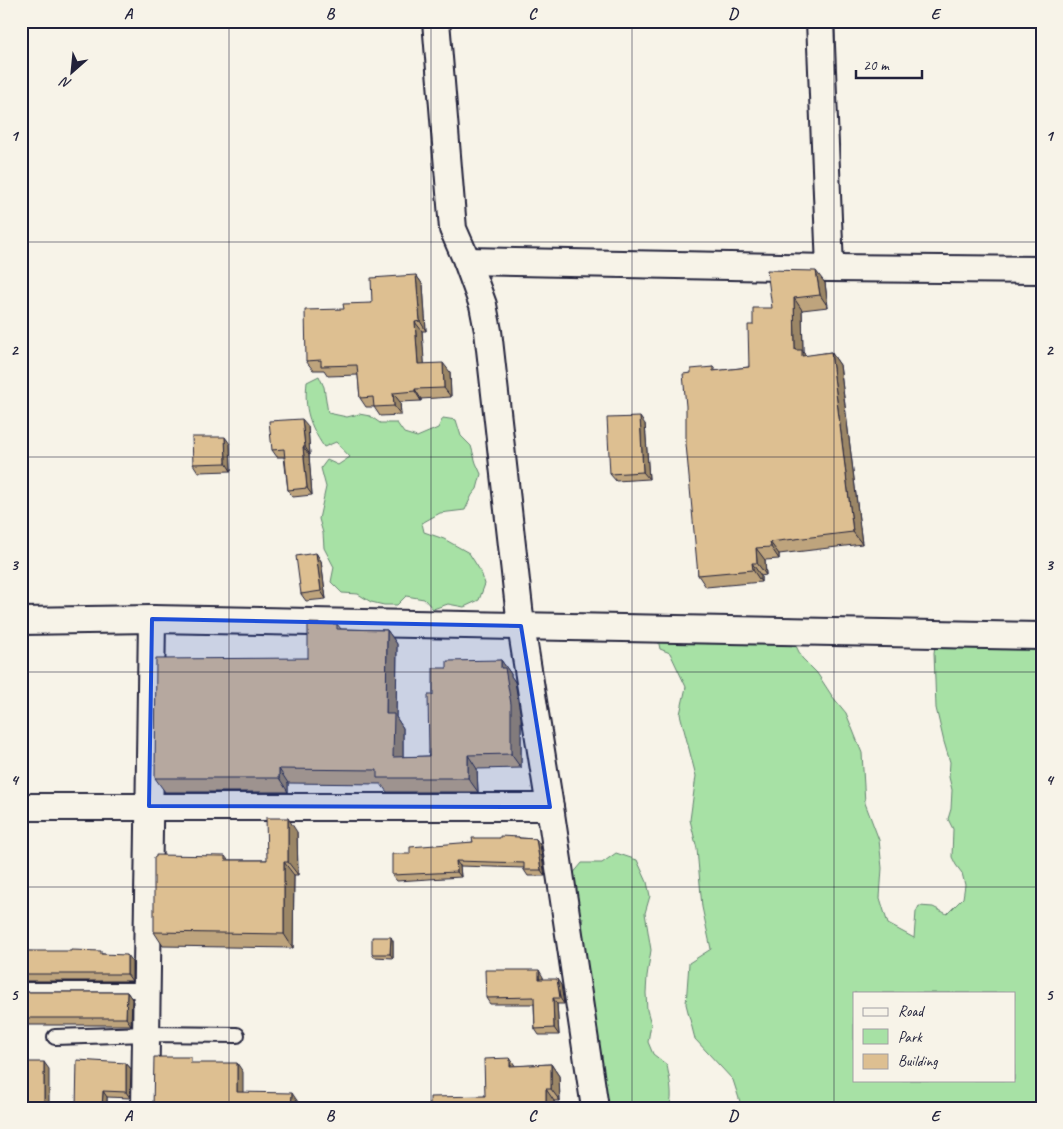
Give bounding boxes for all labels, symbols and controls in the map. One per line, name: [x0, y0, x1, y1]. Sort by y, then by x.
text: A: [124, 4, 134, 24]
text: B: [326, 4, 336, 24]
text: C: [528, 4, 538, 24]
text: D: [728, 4, 739, 24]
text: E: [931, 4, 942, 24]
north arrow: [48, 48, 98, 98]
scale bar: [856, 48, 922, 80]
text: 20 m: [863, 56, 890, 75]
text: N: [57, 73, 74, 93]
text: 1: [10, 126, 19, 146]
text: 1: [1045, 126, 1054, 146]
text: 2: [10, 340, 19, 360]
text: 2: [1045, 340, 1054, 360]
text: 3: [10, 555, 19, 575]
text: 3: [1045, 555, 1054, 575]
text: 4: [10, 770, 19, 790]
text: 4: [1045, 770, 1054, 790]
text: 5: [11, 985, 20, 1005]
text: 5: [1046, 985, 1055, 1005]
legend: [853, 992, 1016, 1082]
text: Road: [898, 1002, 925, 1021]
text: Park: [898, 1028, 923, 1047]
text: Building: [898, 1052, 938, 1071]
text: A: [124, 1106, 134, 1126]
text: B: [326, 1106, 336, 1126]
text: C: [528, 1106, 538, 1126]
text: D: [728, 1106, 739, 1126]
text: E: [931, 1106, 942, 1126]

